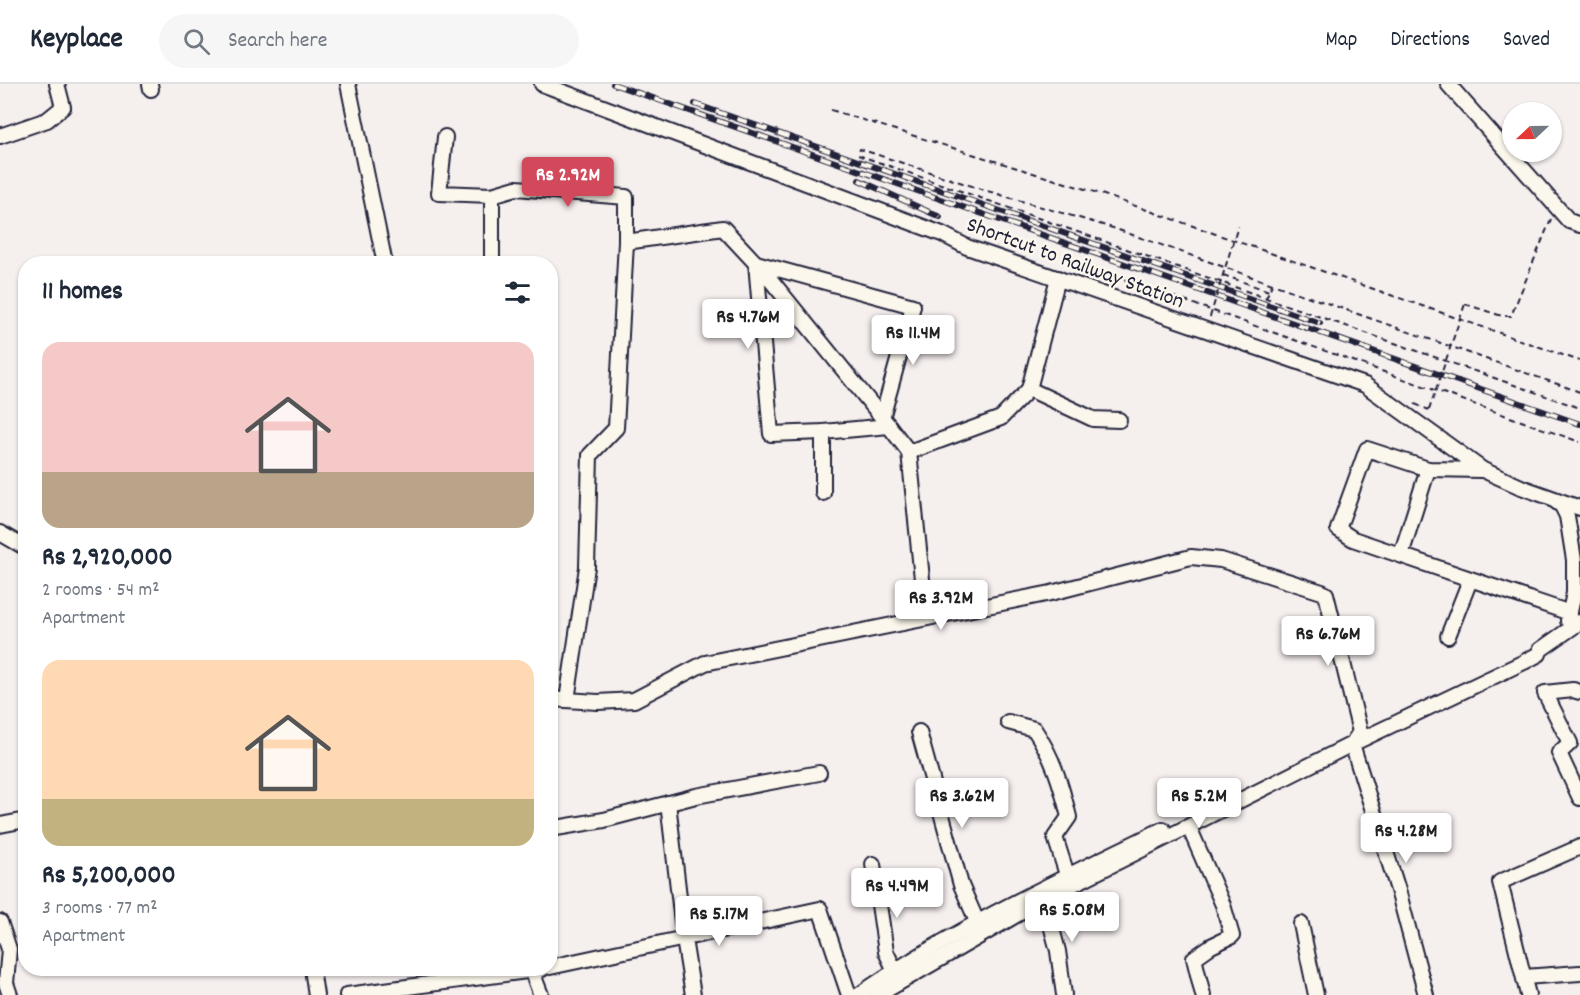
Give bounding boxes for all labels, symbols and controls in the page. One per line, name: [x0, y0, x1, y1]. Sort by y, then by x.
search box: [159, 14, 579, 68]
text: Keyplace: [30, 21, 123, 61]
icon: search: [180, 25, 213, 58]
text: Search here: [228, 26, 327, 57]
text: Map: [1326, 26, 1357, 56]
text: Directions: [1390, 26, 1470, 56]
text: Saved: [1503, 26, 1550, 56]
north arrow: [1502, 102, 1562, 162]
map controls: [1502, 102, 1562, 162]
pin: Rs 2.92M: [506, 157, 630, 208]
text: Rs 2.92M: [536, 162, 600, 190]
street label: Shortcut to Railway Station: [962, 211, 1188, 318]
text: 11 homes: [42, 274, 123, 311]
icon: filters: [501, 276, 534, 309]
pin: Rs 4.76M: [686, 299, 810, 350]
text: Rs 4.76M: [716, 304, 780, 332]
pin: Rs 11.4M: [851, 315, 975, 366]
text: Rs 11.4M: [886, 320, 940, 348]
icon: home: [234, 381, 342, 489]
text: Rs 2,920,000: [42, 540, 173, 577]
text: 2 rooms · 54 m²: [42, 577, 160, 605]
pin: Rs 3.92M: [879, 580, 1003, 631]
text: Rs 3.92M: [909, 585, 973, 613]
text: Apartment: [42, 605, 125, 633]
pin: Rs 6.76M: [1266, 616, 1390, 667]
text: Rs 6.76M: [1295, 621, 1361, 649]
icon: home: [234, 699, 342, 807]
pin: Rs 3.62M: [900, 778, 1024, 829]
pin: Rs 5.2M: [1144, 778, 1254, 829]
text: Rs 3.62M: [929, 783, 995, 811]
text: Rs 5.2M: [1171, 783, 1227, 811]
pin: Rs 4.28M: [1344, 813, 1468, 864]
text: Rs 4.28M: [1375, 818, 1437, 846]
text: Rs 5,200,000: [42, 858, 176, 895]
pin: Rs 4.49M: [835, 868, 959, 919]
text: Rs 4.49M: [865, 873, 929, 901]
pin: Rs 5.08M: [1010, 892, 1134, 943]
text: 3 rooms · 77 m²: [42, 895, 158, 923]
pin: Rs 5.17M: [657, 896, 781, 947]
text: Rs 5.08M: [1039, 897, 1105, 925]
text: Rs 5.17M: [689, 901, 749, 929]
text: Apartment: [42, 923, 125, 951]

